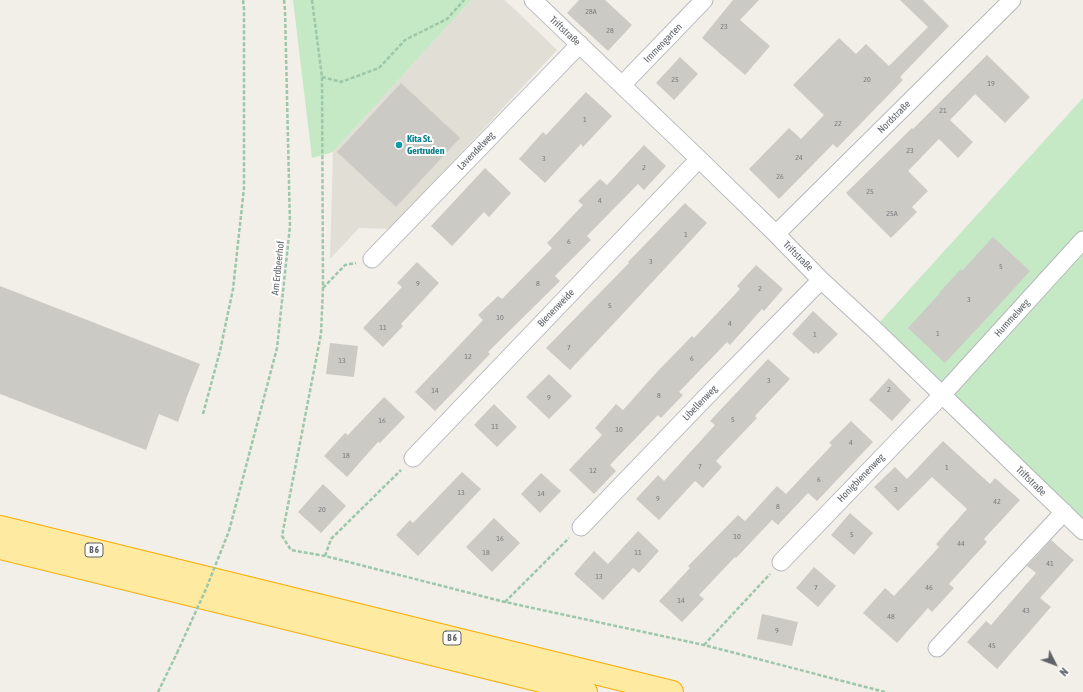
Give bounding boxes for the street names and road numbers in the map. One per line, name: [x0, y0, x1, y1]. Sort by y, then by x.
street label: Triftstraße: [547, 14, 583, 48]
street label: Immengarten: [641, 21, 685, 65]
street label: Nordstraße: [875, 98, 913, 136]
street label: Lavendelweg: [455, 129, 497, 173]
street label: Triftstraße: [780, 238, 816, 274]
street label: Am Erdbeerhof: [269, 240, 287, 296]
street label: Bienenweide: [535, 287, 577, 329]
street label: Hummelweg: [992, 297, 1032, 339]
street label: Libellenweg: [680, 383, 720, 423]
street label: Honigbienenweg: [835, 451, 887, 505]
street label: Triftstraße: [1013, 464, 1049, 498]
road number: B 6: [85, 543, 103, 557]
road number: B 6: [443, 631, 461, 645]

